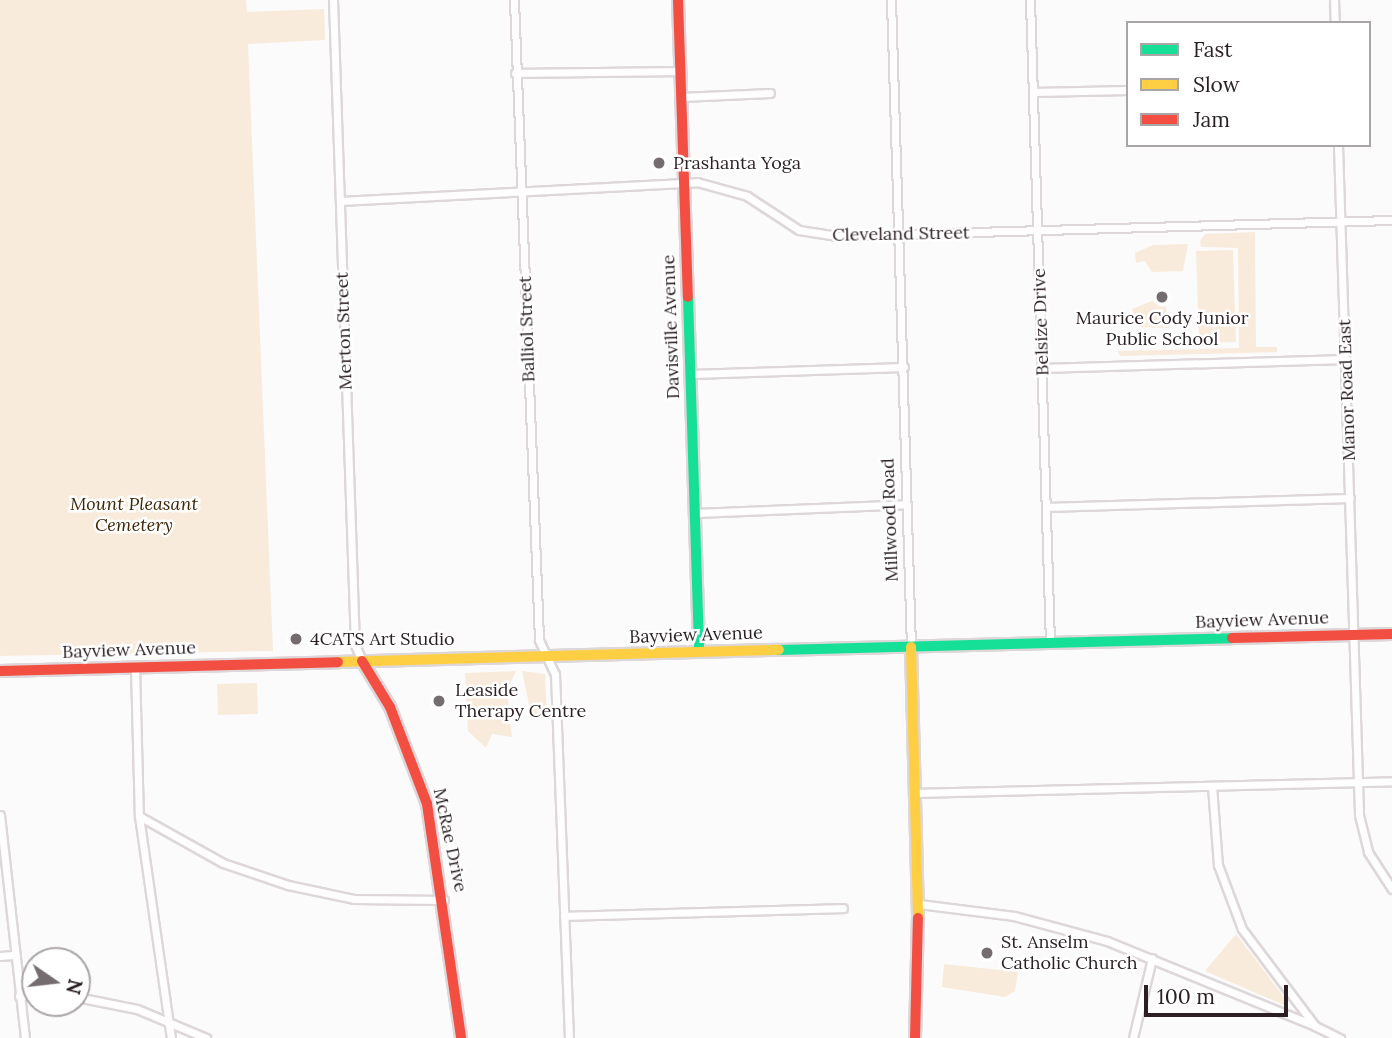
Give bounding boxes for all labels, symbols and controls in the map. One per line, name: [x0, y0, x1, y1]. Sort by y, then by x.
legend: [1126, 21, 1371, 147]
text: Fast: [1193, 36, 1232, 63]
text: Slow: [1193, 71, 1240, 98]
text: Jam: [1193, 106, 1230, 133]
place label: Prashanta Yoga: [673, 152, 801, 174]
marker: Prashanta Yoga: [651, 155, 667, 171]
street label: Cleveland Street: [832, 222, 970, 246]
street label: Davisville Avenue: [658, 254, 684, 400]
street label: Belsize Drive: [1028, 268, 1054, 376]
street label: Merton Street: [331, 272, 357, 390]
street label: Balliol Street: [514, 275, 540, 383]
marker: Maurice Cody Junior Public School: [1154, 289, 1170, 305]
place label: Maurice Cody Junior Public School: [1075, 308, 1249, 350]
street label: Manor Road East: [1334, 319, 1360, 461]
street label: Millwood Road: [877, 458, 903, 582]
park label: Mount Pleasant Cemetery: [70, 494, 198, 536]
street label: Bayview Avenue: [1195, 607, 1329, 633]
street label: Bayview Avenue: [629, 622, 763, 648]
place label: 4CATS Art Studio: [310, 628, 455, 650]
marker: 4CATS Art Studio: [288, 631, 304, 647]
street label: Bayview Avenue: [62, 637, 196, 663]
place label: Leaside Therapy Centre: [455, 680, 586, 722]
marker: Leaside Therapy Centre: [429, 691, 449, 711]
street label: McRae Drive: [428, 786, 472, 894]
place label: St. Anselm Catholic Church: [1001, 932, 1137, 974]
marker: St. Anselm Catholic Church: [979, 945, 995, 961]
north arrow: [21, 947, 91, 1017]
scale bar: [1147, 972, 1290, 1016]
text: N: [61, 977, 88, 997]
text: 100 m: [1157, 983, 1215, 1010]

